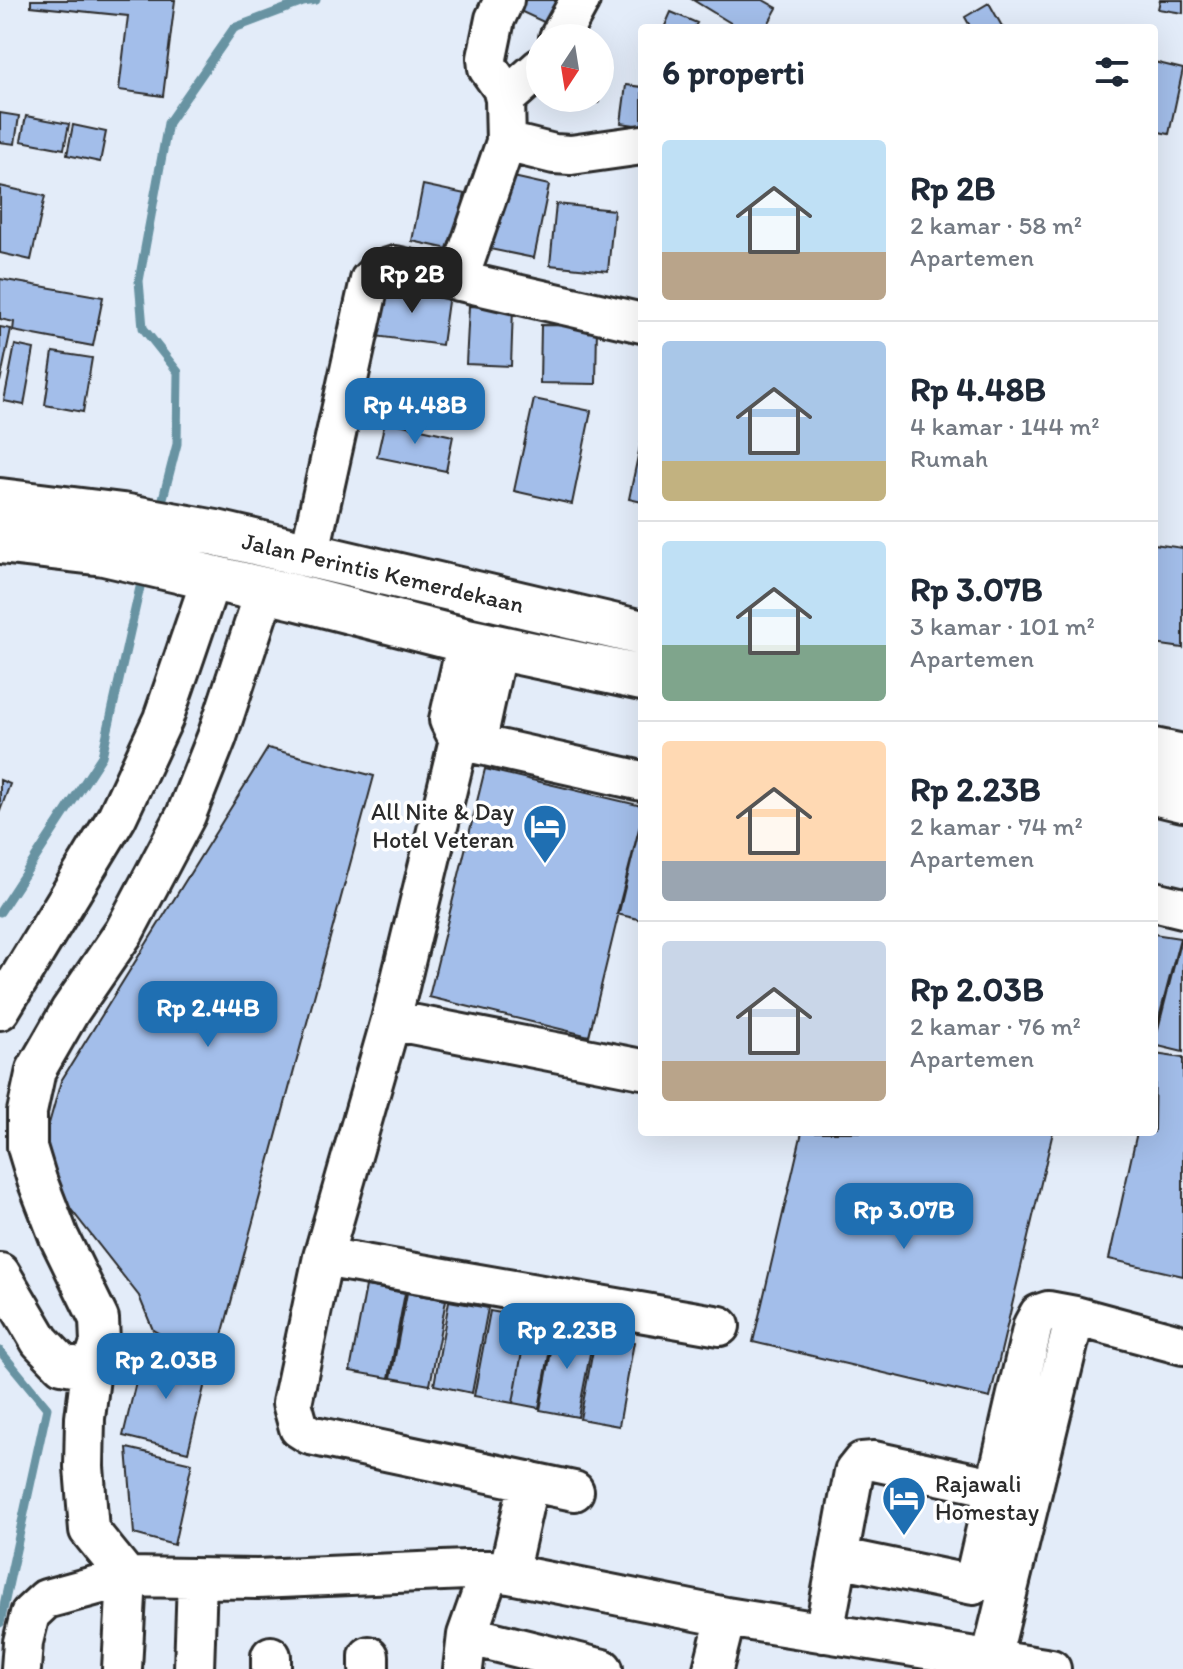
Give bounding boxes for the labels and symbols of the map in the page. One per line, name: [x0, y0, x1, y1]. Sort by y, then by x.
north arrow: [526, 24, 614, 112]
pin: Rp 2B: [356, 247, 468, 315]
pin: Rp 4.48B: [332, 378, 498, 446]
street label: Jalan Perintis Kemerdekaan: [239, 526, 527, 619]
place label: All Nite & Day Hotel Veteran: [371, 797, 514, 854]
hotel icon: All Nite & Day Hotel Veteran: [521, 802, 569, 865]
pin: Rp 2.44B: [125, 981, 291, 1049]
pin: Rp 3.07B: [821, 1183, 987, 1251]
pin: Rp 2.23B: [484, 1303, 650, 1371]
pin: Rp 2.03B: [83, 1333, 249, 1401]
place label: Rajawali Homestay: [935, 1469, 1039, 1526]
hotel icon: Rajawali Homestay: [880, 1474, 928, 1537]

